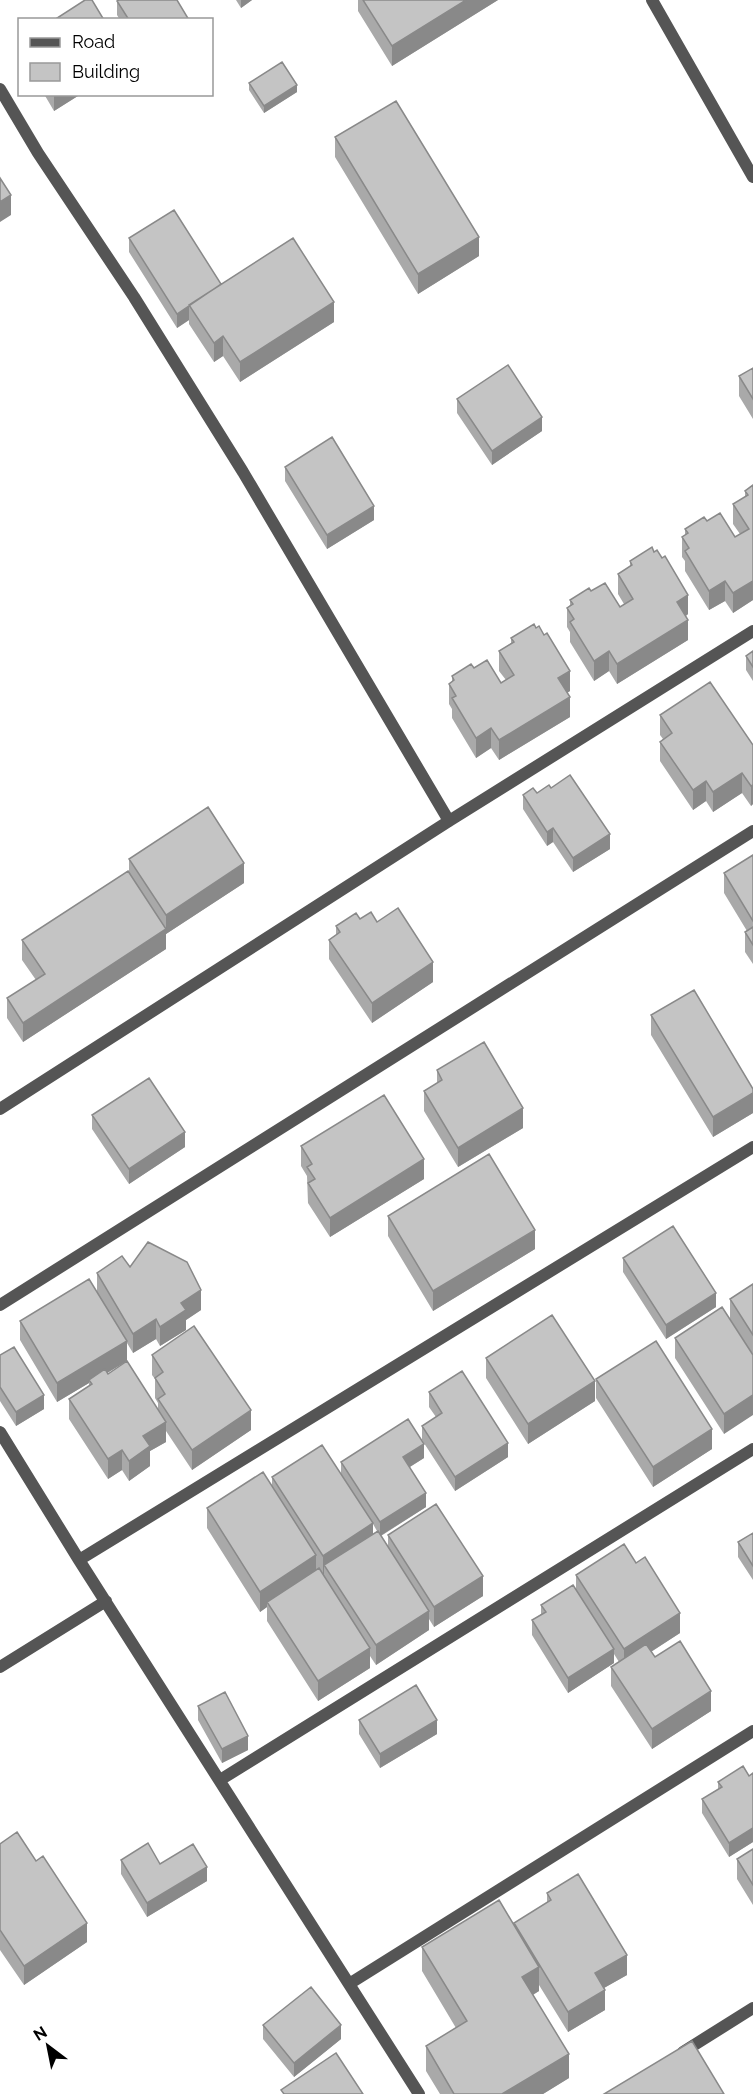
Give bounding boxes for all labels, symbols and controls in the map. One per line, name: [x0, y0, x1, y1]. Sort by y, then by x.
legend: [18, 18, 213, 96]
text: Road: [72, 31, 115, 52]
text: Building: [72, 61, 140, 82]
north arrow: [18, 2016, 78, 2076]
text: N: [30, 2022, 51, 2045]

